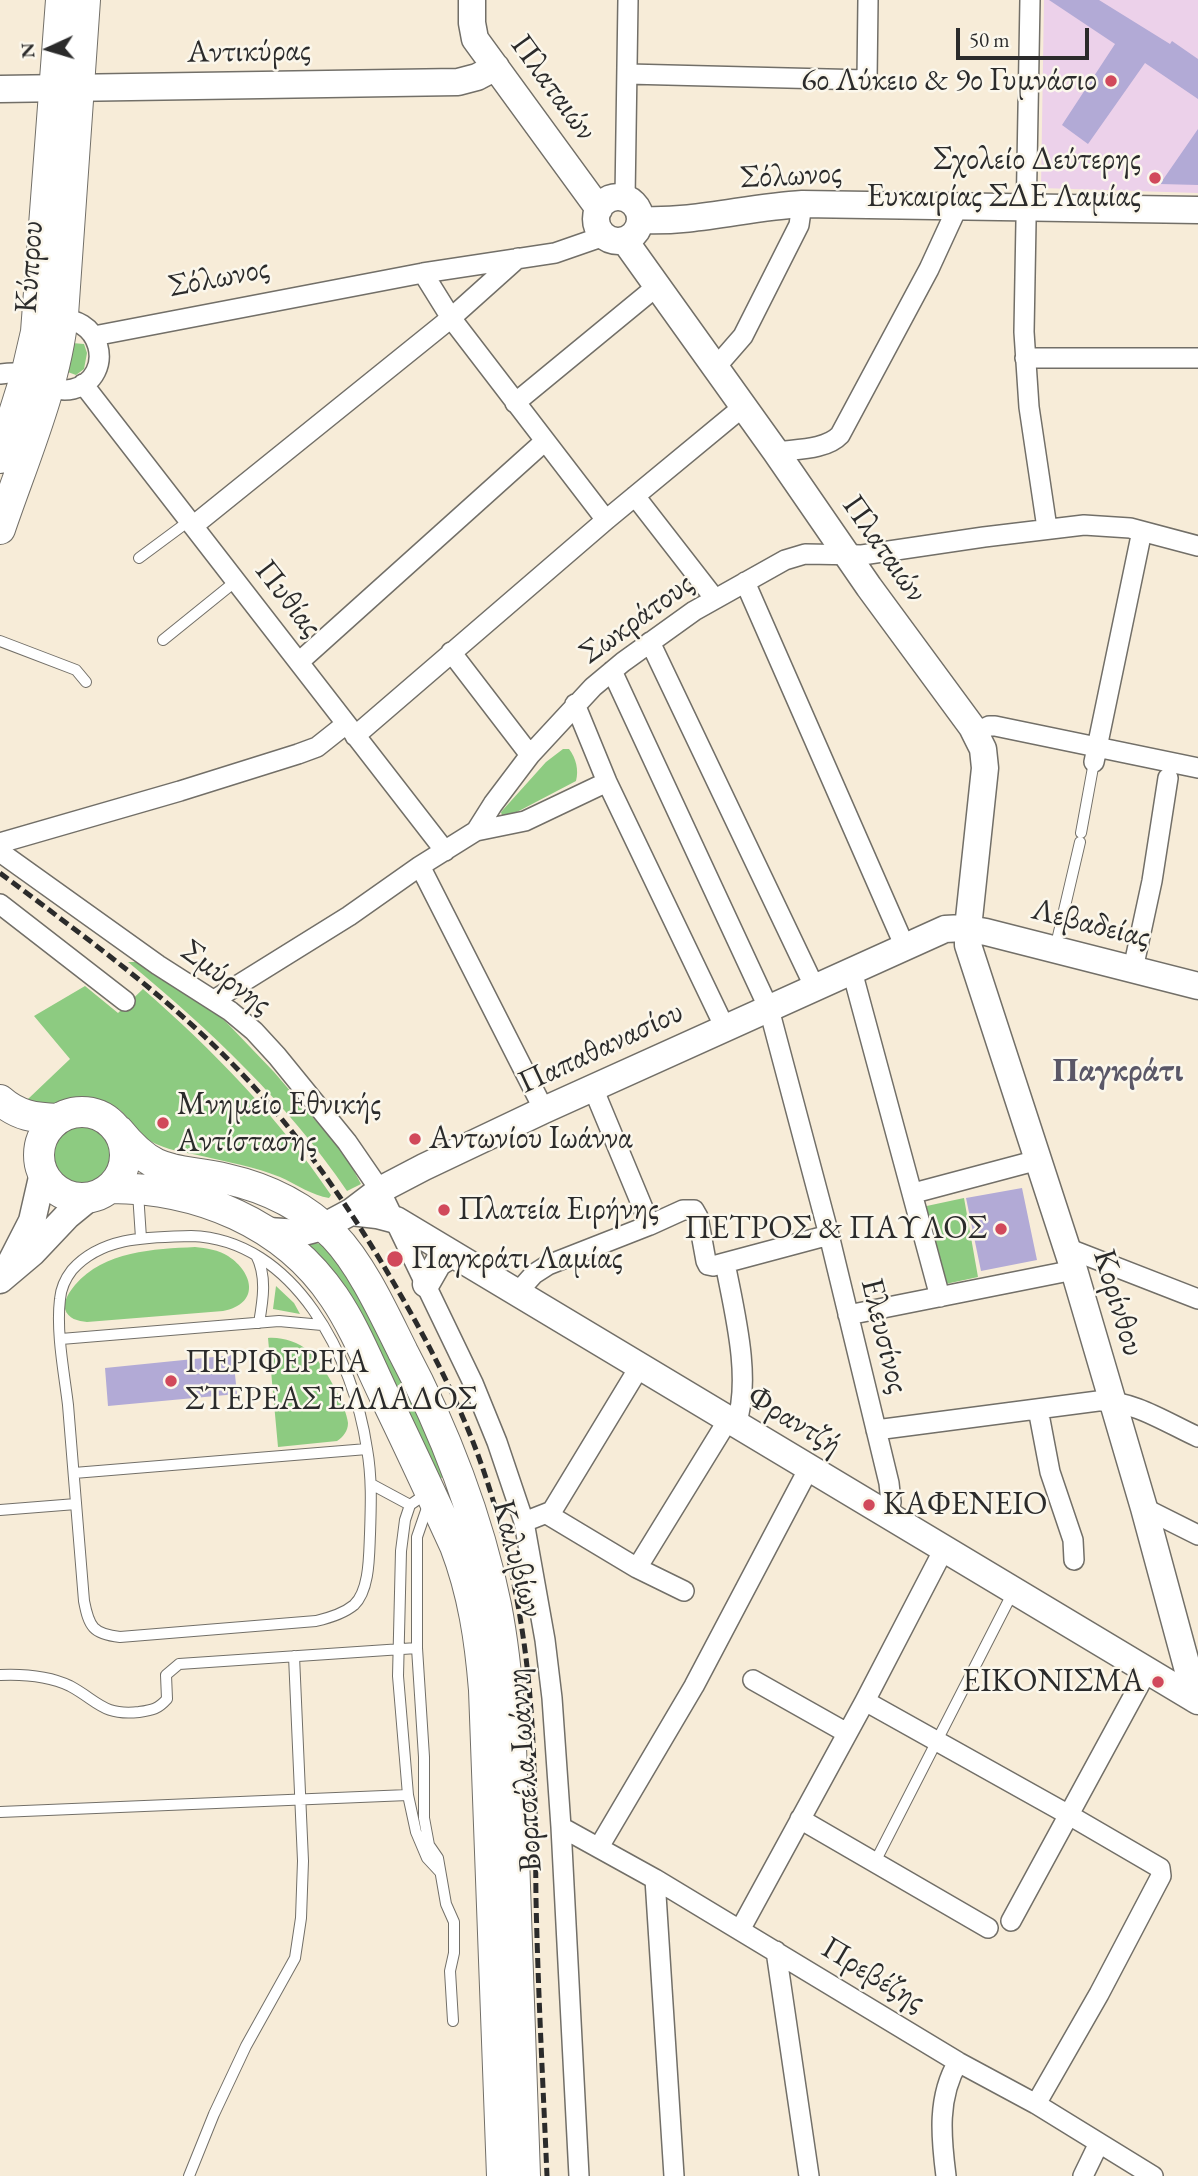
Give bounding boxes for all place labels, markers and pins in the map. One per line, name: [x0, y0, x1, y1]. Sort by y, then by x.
place label: 6ο Λύκειο & 9ο Γυμνάσιο: [801, 62, 1097, 100]
marker: 6ο Λύκειο & 9ο Γυμνάσιο: [1103, 73, 1119, 89]
place label: Σχολείο Δεύτερης Ευκαιρίας ΣΔΕ Λαμίας: [867, 141, 1141, 216]
marker: Σχολείο Δεύτερης Ευκαιρίας ΣΔΕ Λαμίας: [1147, 170, 1163, 186]
place label: Μνημείο Εθνικής Αντίστασης: [177, 1086, 381, 1161]
marker: Μνημείο Εθνικής Αντίστασης: [155, 1115, 171, 1131]
place label: Αντωνίου Ιωάννα: [429, 1120, 633, 1158]
marker: Αντωνίου Ιωάννα: [407, 1131, 423, 1147]
place label: Πλατεία Ειρήνης: [458, 1191, 659, 1229]
marker: Πλατεία Ειρήνης: [436, 1202, 452, 1218]
place label: ΠΕΤΡΟΣ & ΠΑΥΛΟΣ: [685, 1210, 987, 1248]
marker: ΠΕΤΡΟΣ & ΠΑΥΛΟΣ: [993, 1221, 1009, 1237]
place label: Παγκράτι Λαμίας: [411, 1240, 623, 1278]
marker: Παγκράτι Λαμίας: [385, 1249, 405, 1269]
place label: ΠΕΡΙΦΕΡΕΙΑ ΣΤΕΡΕΑΣ ΕΛΛΑΔΟΣ: [185, 1344, 477, 1419]
marker: ΠΕΡΙΦΕΡΕΙΑ ΣΤΕΡΕΑΣ ΕΛΛΑΔΟΣ: [163, 1373, 179, 1389]
place label: ΚΑΦΕΝΕΙΟ: [883, 1486, 1048, 1524]
marker: ΚΑΦΕΝΕΙΟ: [861, 1497, 877, 1513]
place label: ΕΙΚΟΝΙΣΜΑ: [962, 1663, 1144, 1701]
marker: ΕΙΚΟΝΙΣΜΑ: [1150, 1674, 1166, 1690]

